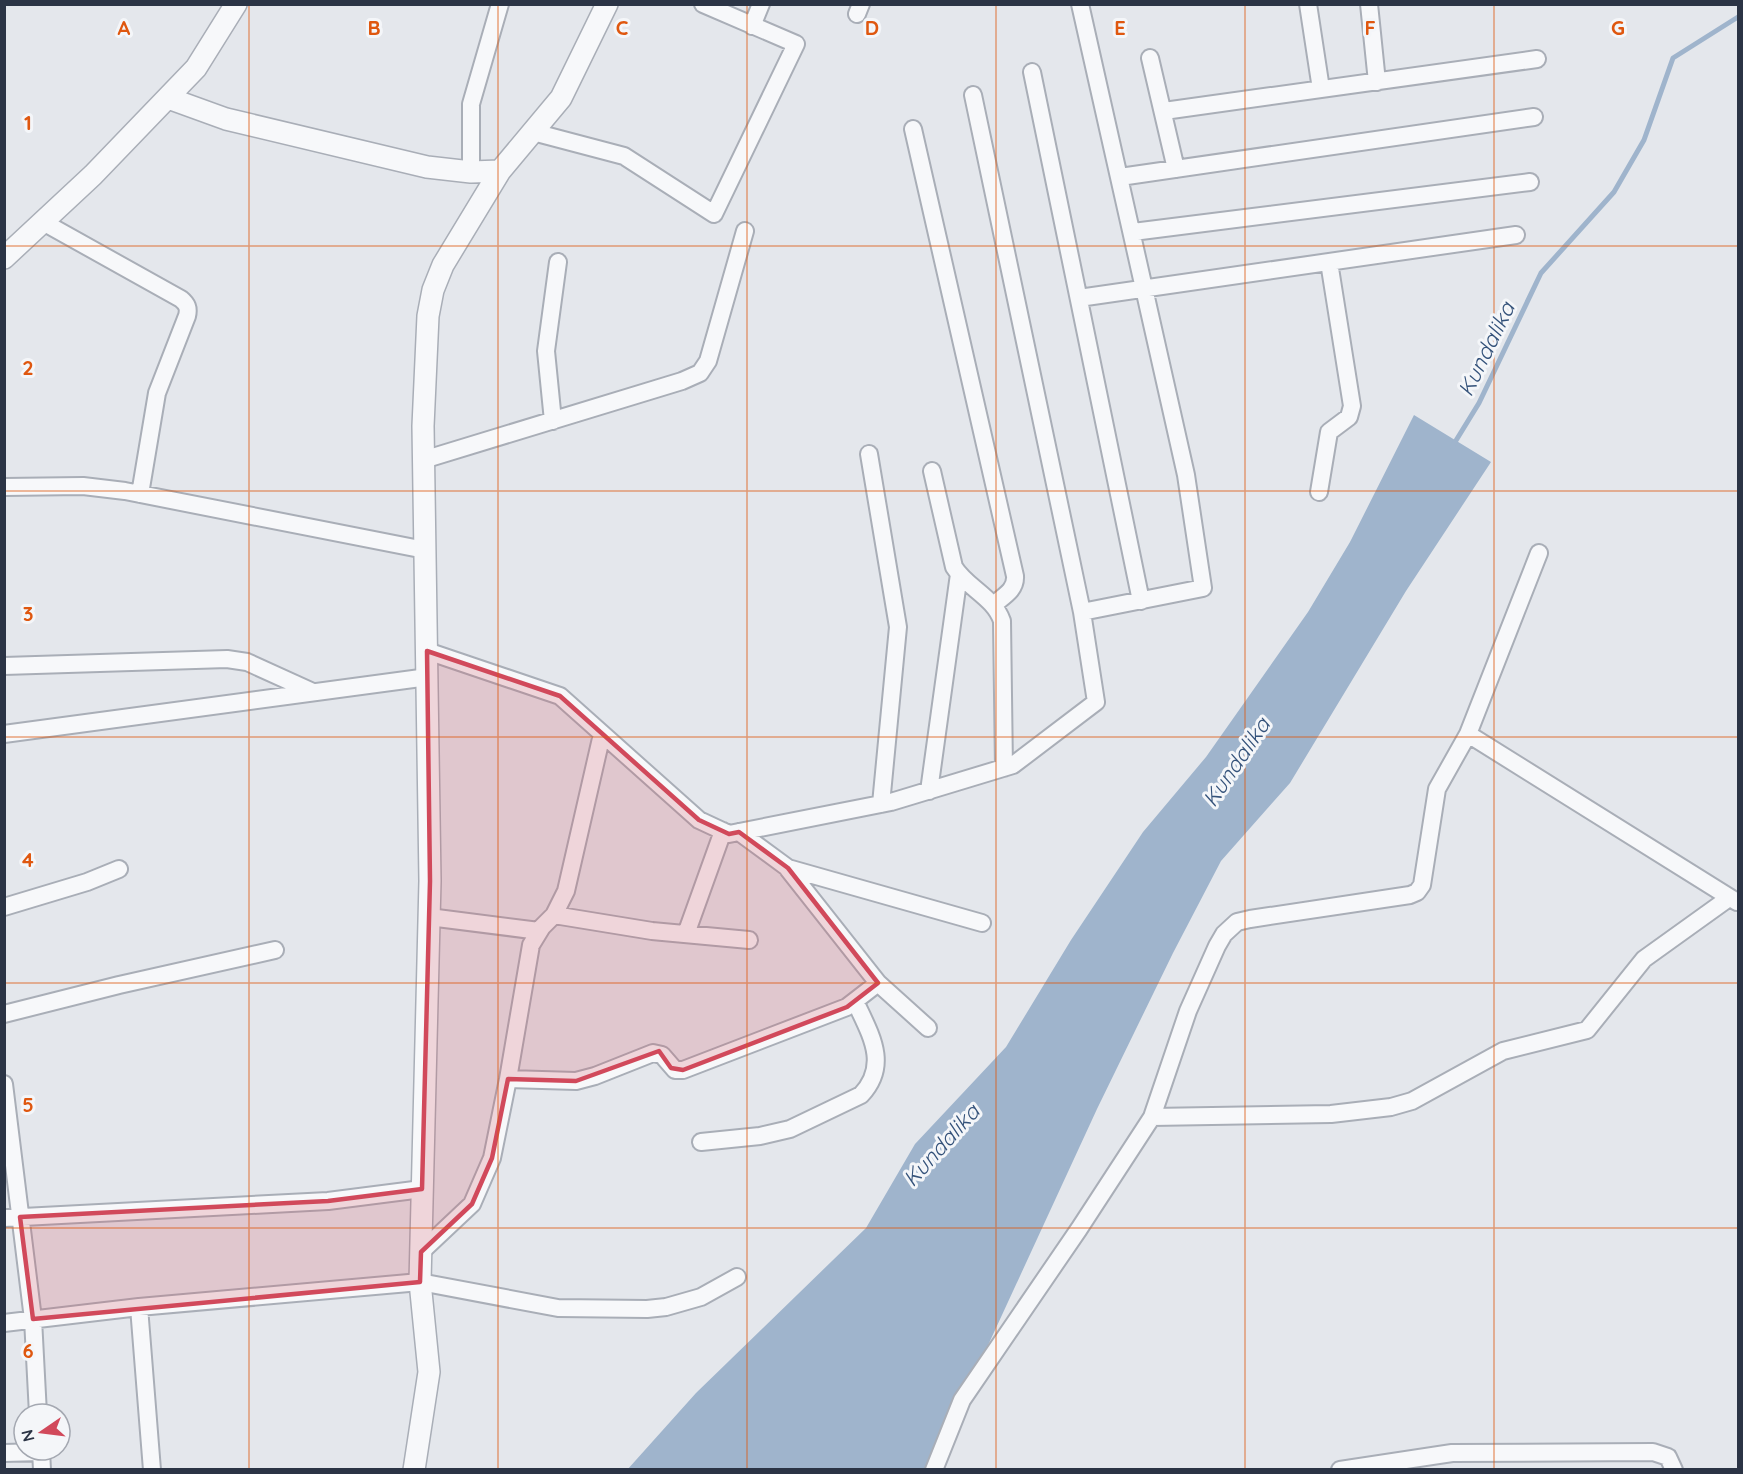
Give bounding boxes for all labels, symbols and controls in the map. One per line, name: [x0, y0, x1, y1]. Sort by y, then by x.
text: A: [118, 15, 131, 40]
text: B: [367, 15, 381, 40]
text: C: [616, 15, 629, 40]
text: D: [865, 15, 879, 40]
text: E: [1114, 15, 1126, 40]
text: F: [1364, 15, 1376, 40]
text: G: [1611, 15, 1625, 40]
text: 1: [24, 110, 32, 135]
water label: Kundalika: [1451, 296, 1522, 401]
text: 2: [22, 355, 34, 380]
text: 3: [23, 601, 33, 626]
water label: Kundalika: [1196, 711, 1277, 812]
text: 4: [22, 847, 34, 872]
text: 5: [22, 1092, 34, 1117]
water label: Kundalika: [897, 1097, 986, 1192]
text: 6: [22, 1338, 34, 1363]
north arrow: [12, 1402, 72, 1462]
text: N: [16, 1428, 39, 1444]

